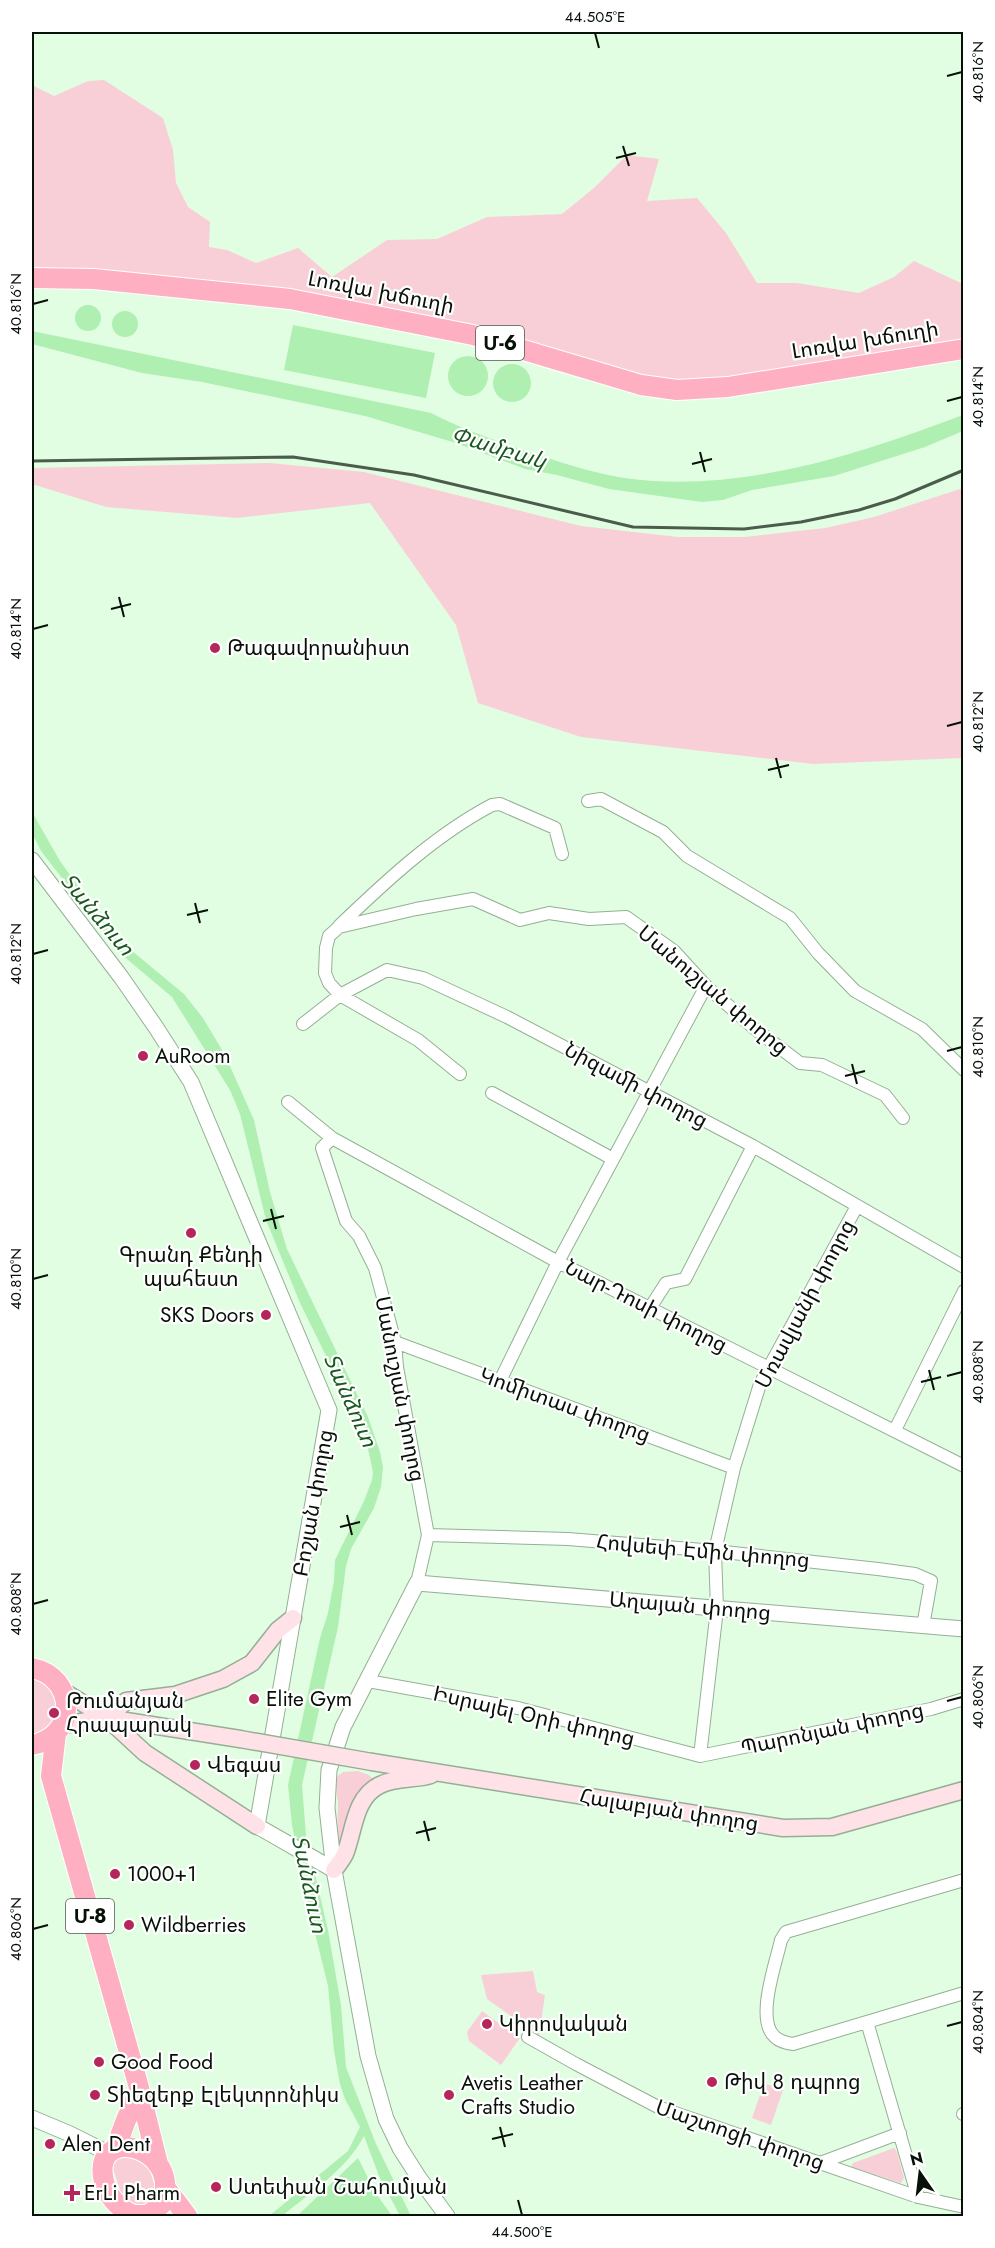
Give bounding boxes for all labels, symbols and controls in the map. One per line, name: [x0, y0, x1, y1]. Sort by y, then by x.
text: 44.505°E: [565, 6, 625, 28]
text: 40.816°N: [967, 41, 989, 103]
street label: Լոռվա խճուղի: [305, 263, 457, 321]
text: 40.816°N: [5, 273, 27, 335]
street label: Լոռվա խճուղի: [789, 314, 941, 366]
road number: Մ-6: [476, 326, 524, 360]
text: 40.814°N: [967, 366, 989, 428]
water label: Փամբակ: [448, 417, 551, 477]
text: 40.814°N: [5, 598, 27, 660]
place label: Թագավորանիստ: [227, 633, 410, 663]
marker: Թագավորանիստ: [208, 641, 222, 655]
text: 40.812°N: [967, 691, 989, 753]
water label: Տանձուտ: [54, 866, 143, 963]
street label: Մանուշյան փողոց: [631, 918, 795, 1062]
text: 40.812°N: [5, 923, 27, 985]
text: 40.810°N: [967, 1016, 989, 1078]
street label: Նիզամի փողոց: [559, 1034, 713, 1136]
place label: AuRoom: [155, 1041, 231, 1071]
marker: AuRoom: [136, 1049, 150, 1063]
street label: Մռավյանի փողոց: [748, 1214, 862, 1394]
marker: Գրանդ Քենդի պահեստ: [184, 1226, 198, 1240]
place label: Գրանդ Քենդի պահեստ: [119, 1240, 263, 1294]
text: 40.810°N: [5, 1248, 27, 1310]
street label: Նար-Դոսի փողոց: [560, 1252, 732, 1360]
street label: Մանուշյան փողոց: [367, 1294, 433, 1484]
place label: SKS Doors: [160, 1300, 254, 1330]
marker: SKS Doors: [259, 1308, 273, 1322]
text: 40.808°N: [967, 1340, 989, 1404]
water label: Տանձուտ: [316, 1348, 386, 1452]
street label: Կոմիտաս փողոց: [475, 1360, 655, 1450]
street label: Բոշյան փողոց: [285, 1427, 341, 1579]
street label: Հովսեփ Էմին փողոց: [595, 1527, 811, 1575]
text: 40.808°N: [5, 1572, 27, 1636]
street label: Աղայան փողոց: [608, 1584, 772, 1628]
text: 40.806°N: [967, 1665, 989, 1729]
street label: Իսրայել Օրի փողոց: [430, 1678, 638, 1754]
place label: Elite Gym: [266, 1684, 352, 1714]
place label: Թումանյան Հրապարակ: [66, 1686, 192, 1740]
marker: Elite Gym: [247, 1692, 261, 1706]
street label: Պարոնյան փողոց: [738, 1695, 926, 1763]
marker: Թումանյան Հրապարակ: [47, 1706, 61, 1720]
place label: Վեգաս: [207, 1750, 281, 1780]
marker: Վեգաս: [188, 1758, 202, 1772]
street label: Հալաբյան փողոց: [577, 1781, 761, 1839]
water label: Տանձուտ: [284, 1832, 336, 1937]
place label: 1000+1: [127, 1859, 197, 1889]
marker: 1000+1: [108, 1867, 122, 1881]
text: 40.806°N: [5, 1897, 27, 1961]
road number: Մ-8: [66, 1899, 114, 1933]
place label: Wildberries: [141, 1910, 246, 1940]
marker: Wildberries: [122, 1918, 136, 1932]
text: 40.804°N: [967, 1990, 989, 2054]
place label: Կիրովական: [499, 2009, 628, 2039]
marker: Կիրովական: [480, 2017, 494, 2031]
place label: Good Food: [111, 2047, 213, 2077]
marker: Good Food: [92, 2055, 106, 2069]
place label: Թիվ 8 դպրոց: [724, 2067, 861, 2097]
place label: Avetis Leather Crafts Studio: [461, 2068, 584, 2122]
marker: Թիվ 8 դպրոց: [705, 2075, 719, 2089]
place label: Տիեզերք Էլեկտրոնիկս: [107, 2080, 339, 2110]
marker: Տիեզերք Էլեկտրոնիկս: [88, 2088, 102, 2102]
marker: Avetis Leather Crafts Studio: [442, 2088, 456, 2102]
street label: Մաշտոցի փողոց: [651, 2092, 829, 2178]
place label: Alen Dent: [62, 2129, 150, 2159]
marker: Alen Dent: [43, 2137, 57, 2151]
north arrow: [890, 2143, 950, 2203]
text: N: [908, 2146, 925, 2172]
place label: Ստեփան Շահումյան: [228, 2172, 447, 2202]
place label: ErLi Pharm: [84, 2178, 180, 2208]
marker: Ստեփան Շահումյան: [209, 2180, 223, 2194]
marker: ErLi Pharm: [65, 2186, 79, 2200]
text: 44.500°E: [492, 2221, 552, 2243]

